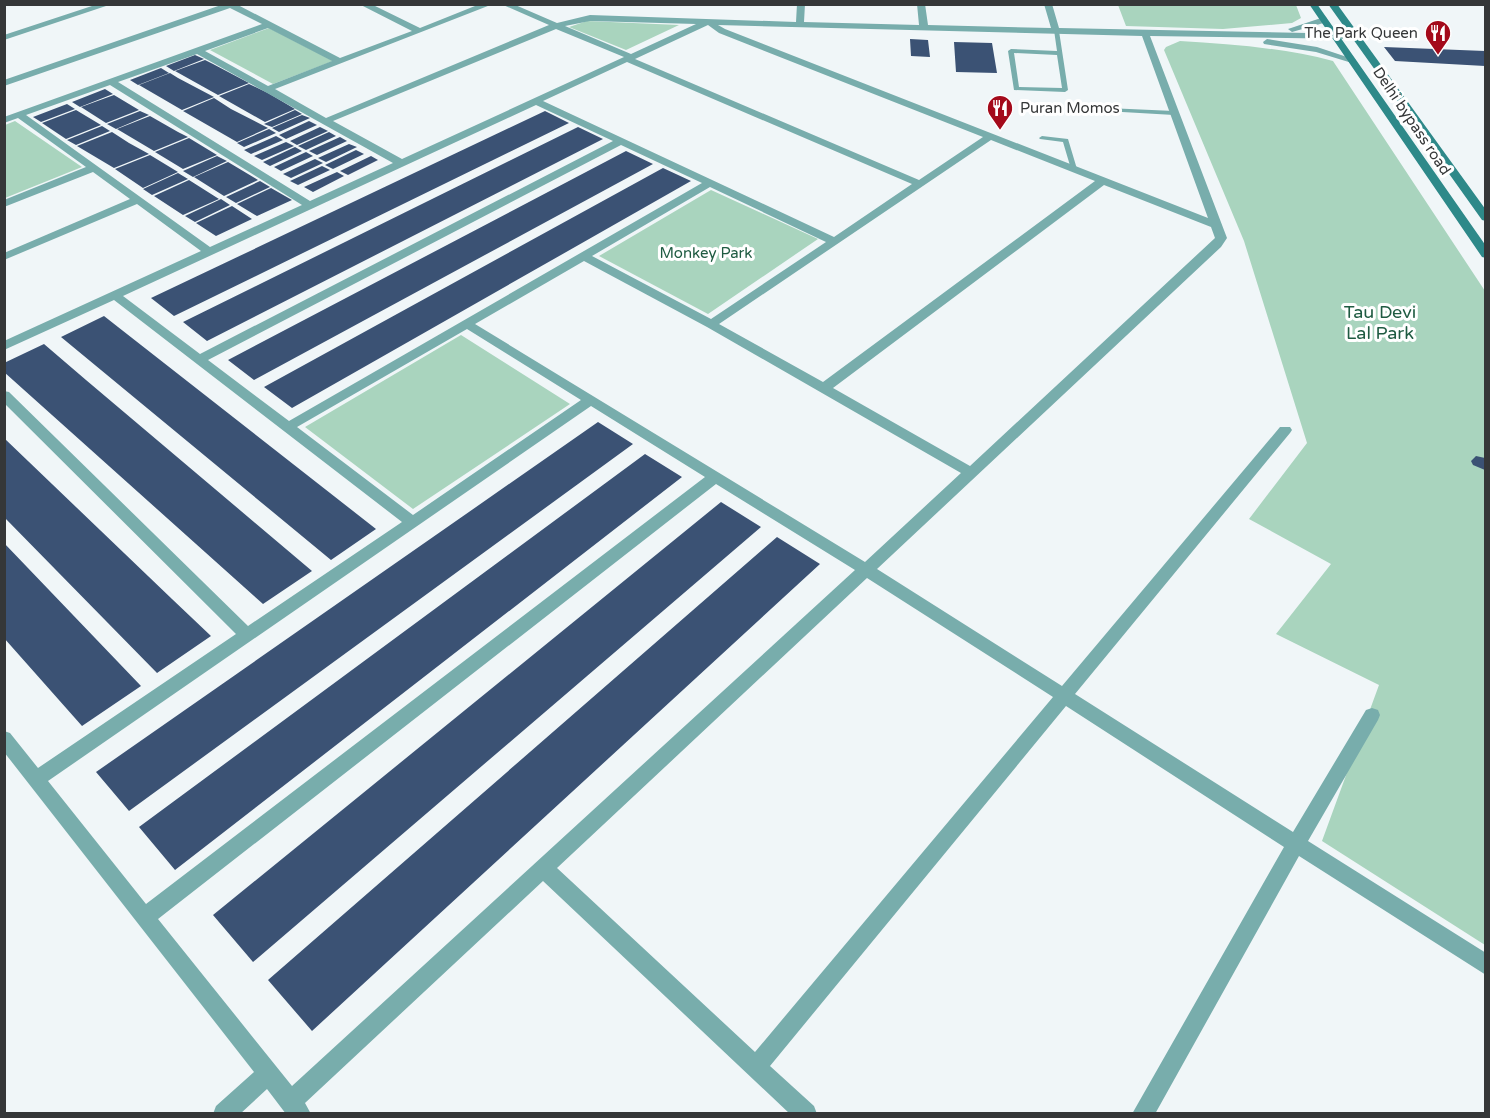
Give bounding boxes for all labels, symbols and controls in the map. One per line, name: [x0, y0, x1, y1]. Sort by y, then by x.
restaurant icon: The Park Queen: [1423, 18, 1453, 56]
place label: The Park Queen: [1304, 24, 1418, 42]
street label: Delhi bypass road: [1369, 64, 1455, 178]
restaurant icon: Puran Momos: [985, 93, 1015, 131]
place label: Puran Momos: [1020, 99, 1120, 117]
park label: Monkey Park: [660, 244, 753, 262]
park label: Tau Devi Lal Park: [1344, 301, 1416, 344]

